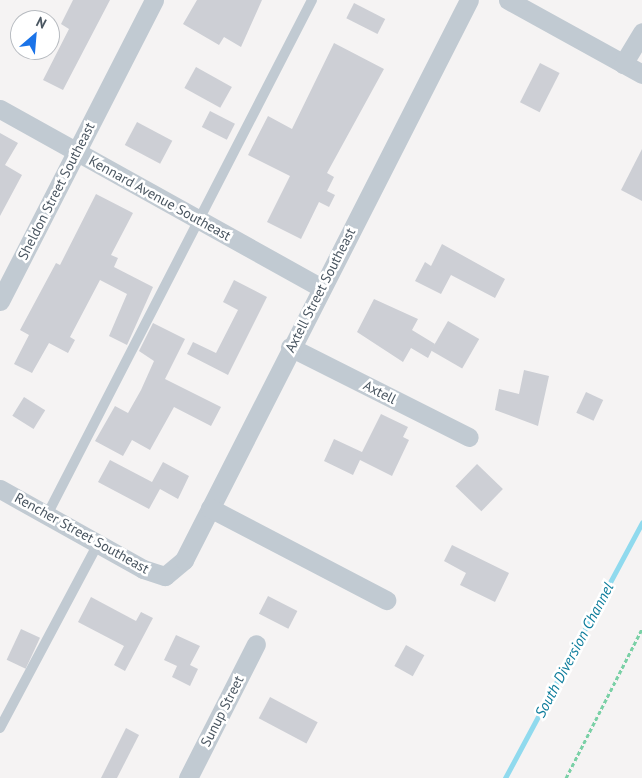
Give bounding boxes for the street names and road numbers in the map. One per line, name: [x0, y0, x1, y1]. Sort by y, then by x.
street label: Sheldon Street Southeast: [14, 120, 98, 262]
street label: Kennard Avenue Southeast: [86, 152, 234, 244]
street label: Axtell Street Southeast: [281, 225, 359, 355]
street label: Axtell: [361, 377, 399, 407]
street label: Rencher Street Southeast: [12, 489, 152, 577]
street label: Sunup Street: [197, 673, 247, 749]

